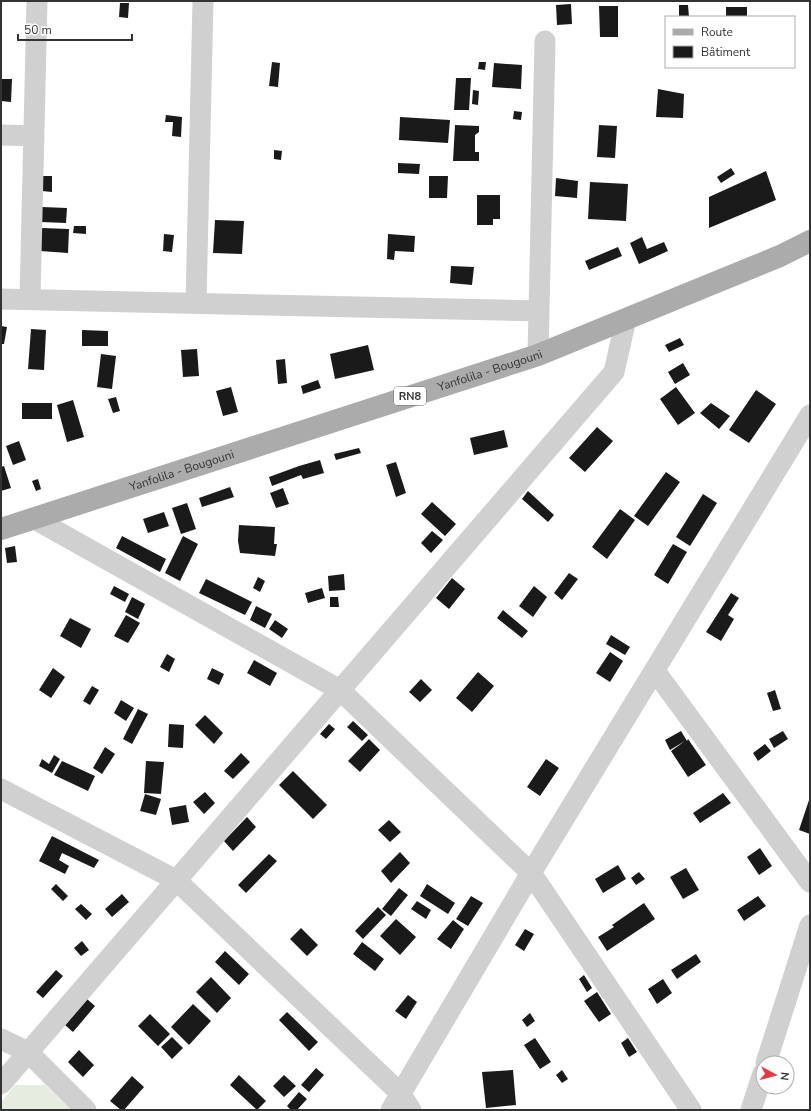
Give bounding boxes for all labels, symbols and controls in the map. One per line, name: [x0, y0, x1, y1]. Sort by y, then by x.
scale bar: [18, 16, 132, 42]
legend: [665, 16, 795, 68]
text: 50 m: [24, 22, 52, 38]
text: Route: [701, 24, 733, 40]
text: Bâtiment: [701, 44, 751, 60]
street label: Yanfolila - Bougouni: [435, 346, 545, 395]
road number: RN8: [394, 387, 426, 405]
street label: Yanfolila - Bougouni: [126, 446, 236, 495]
north arrow: [755, 1055, 795, 1095]
text: N: [776, 1071, 792, 1081]

